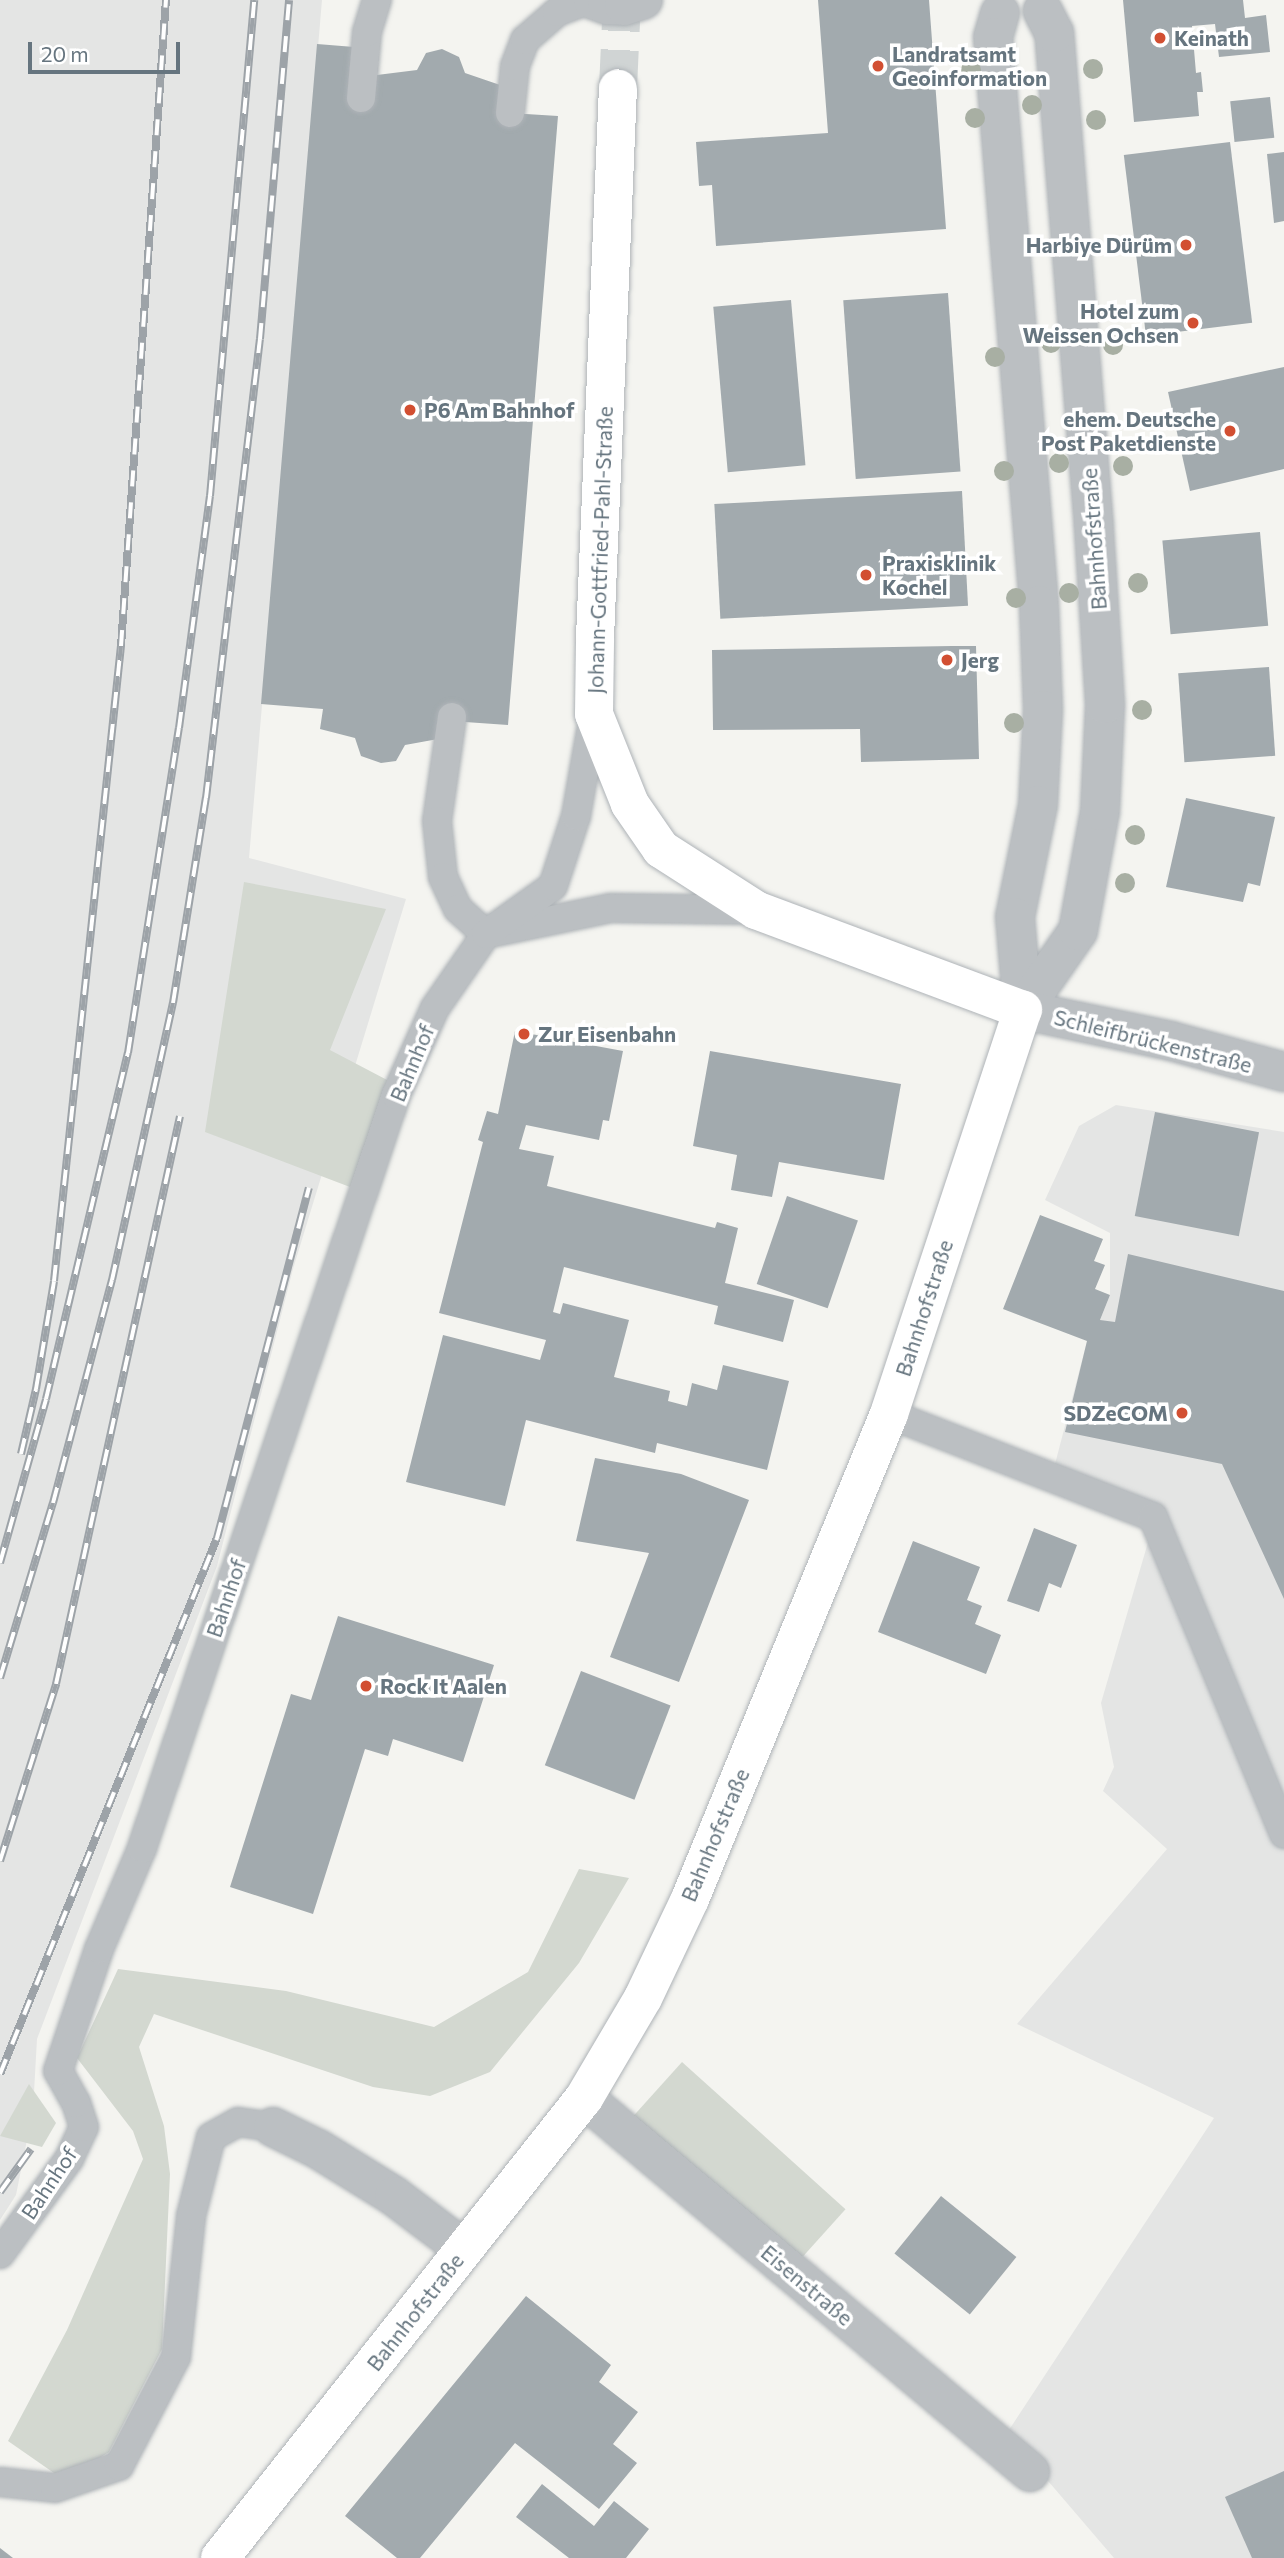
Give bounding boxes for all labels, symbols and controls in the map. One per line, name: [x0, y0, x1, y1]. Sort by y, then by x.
place label: Keinath: [1174, 25, 1249, 51]
scale bar: [32, 28, 184, 72]
marker: Keinath: [1152, 30, 1168, 46]
text: 20 m: [41, 41, 89, 66]
place label: Landratsamt Geoinformation: [892, 41, 1047, 91]
marker: Landratsamt Geoinformation: [870, 58, 886, 74]
place label: Harbiye Dürüm: [1026, 232, 1172, 258]
marker: Harbiye Dürüm: [1178, 237, 1194, 253]
place label: Hotel zum Weissen Ochsen: [1022, 298, 1179, 348]
marker: Hotel zum Weissen Ochsen: [1185, 315, 1201, 331]
place label: P6 Am Bahnhof: [424, 397, 575, 423]
marker: P6 Am Bahnhof: [402, 402, 418, 418]
street label: Johann-Gottfried-Pahl-Straße: [582, 406, 618, 694]
place label: ehem. Deutsche Post Paketdienste: [1041, 406, 1216, 456]
marker: ehem. Deutsche Post Paketdienste: [1222, 423, 1238, 439]
street label: Bahnhofstraße: [1076, 467, 1112, 611]
place label: Praxisklinik Kochel: [882, 550, 996, 600]
marker: Praxisklinik Kochel: [856, 565, 876, 585]
place label: Jerg: [961, 647, 999, 673]
marker: Jerg: [939, 652, 955, 668]
street label: Schleifbrückenstraße: [1052, 1004, 1254, 1078]
street label: Bahnhof: [385, 1021, 439, 1105]
place label: Zur Eisenbahn: [538, 1021, 676, 1047]
marker: Zur Eisenbahn: [516, 1026, 532, 1042]
street label: Bahnhofstraße: [890, 1237, 958, 1379]
place label: SDZeCOM: [1063, 1400, 1168, 1426]
marker: SDZeCOM: [1174, 1405, 1190, 1421]
street label: Bahnhof: [201, 1555, 251, 1641]
place label: Rock It Aalen: [380, 1673, 507, 1699]
marker: Rock It Aalen: [358, 1678, 374, 1694]
street label: Bahnhofstraße: [676, 1765, 754, 1905]
street label: Bahnhof: [16, 2142, 82, 2224]
street label: Eisenstraße: [756, 2239, 858, 2331]
street label: Bahnhofstraße: [361, 2248, 469, 2376]

